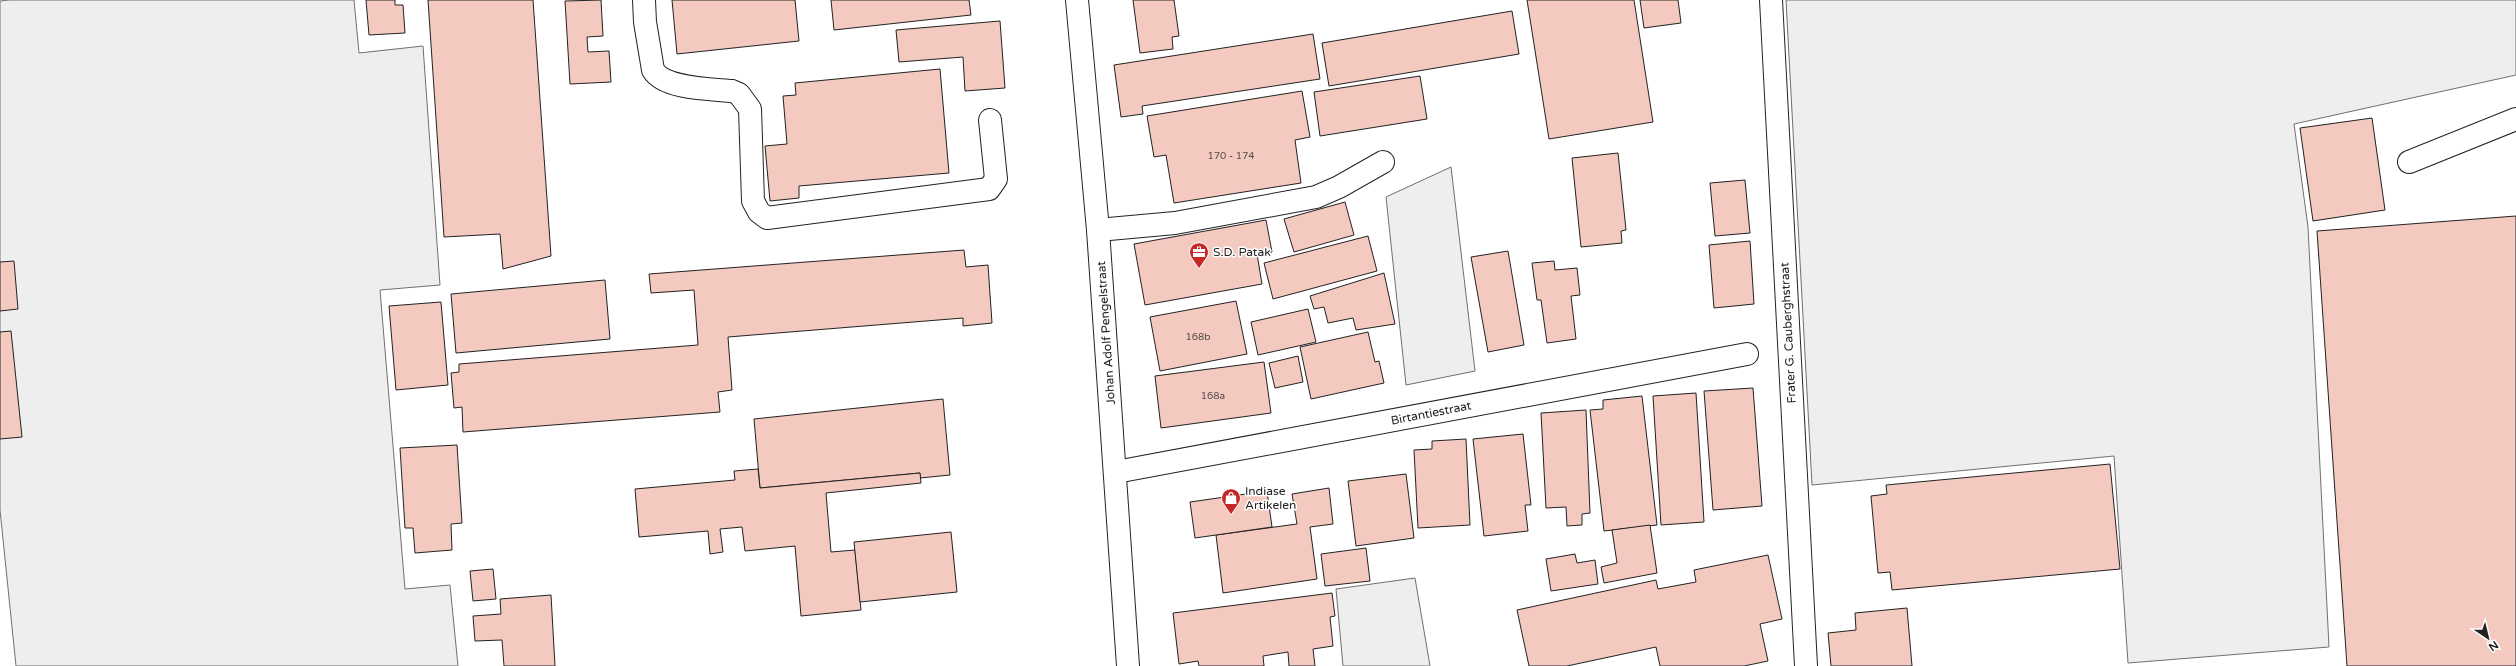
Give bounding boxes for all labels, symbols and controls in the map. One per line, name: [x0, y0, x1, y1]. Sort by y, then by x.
house number: 170 - 174: [1208, 150, 1254, 162]
office icon: S.D. Patak: [1188, 241, 1210, 269]
place label: S.D. Patak: [1213, 245, 1271, 259]
street label: Johan Adolf Pengelstraat: [1094, 260, 1118, 405]
street label: Frater G. Cauberghstraat: [1777, 262, 1799, 404]
house number: 168b: [1185, 331, 1211, 343]
house number: 168a: [1201, 390, 1225, 402]
street label: Birtantiestraat: [1390, 398, 1473, 428]
place label: Indiase Artikelen: [1245, 484, 1296, 512]
shop icon: Indiase Artikelen: [1220, 487, 1242, 515]
north arrow: [2468, 618, 2508, 658]
text: N: [2486, 638, 2501, 654]

